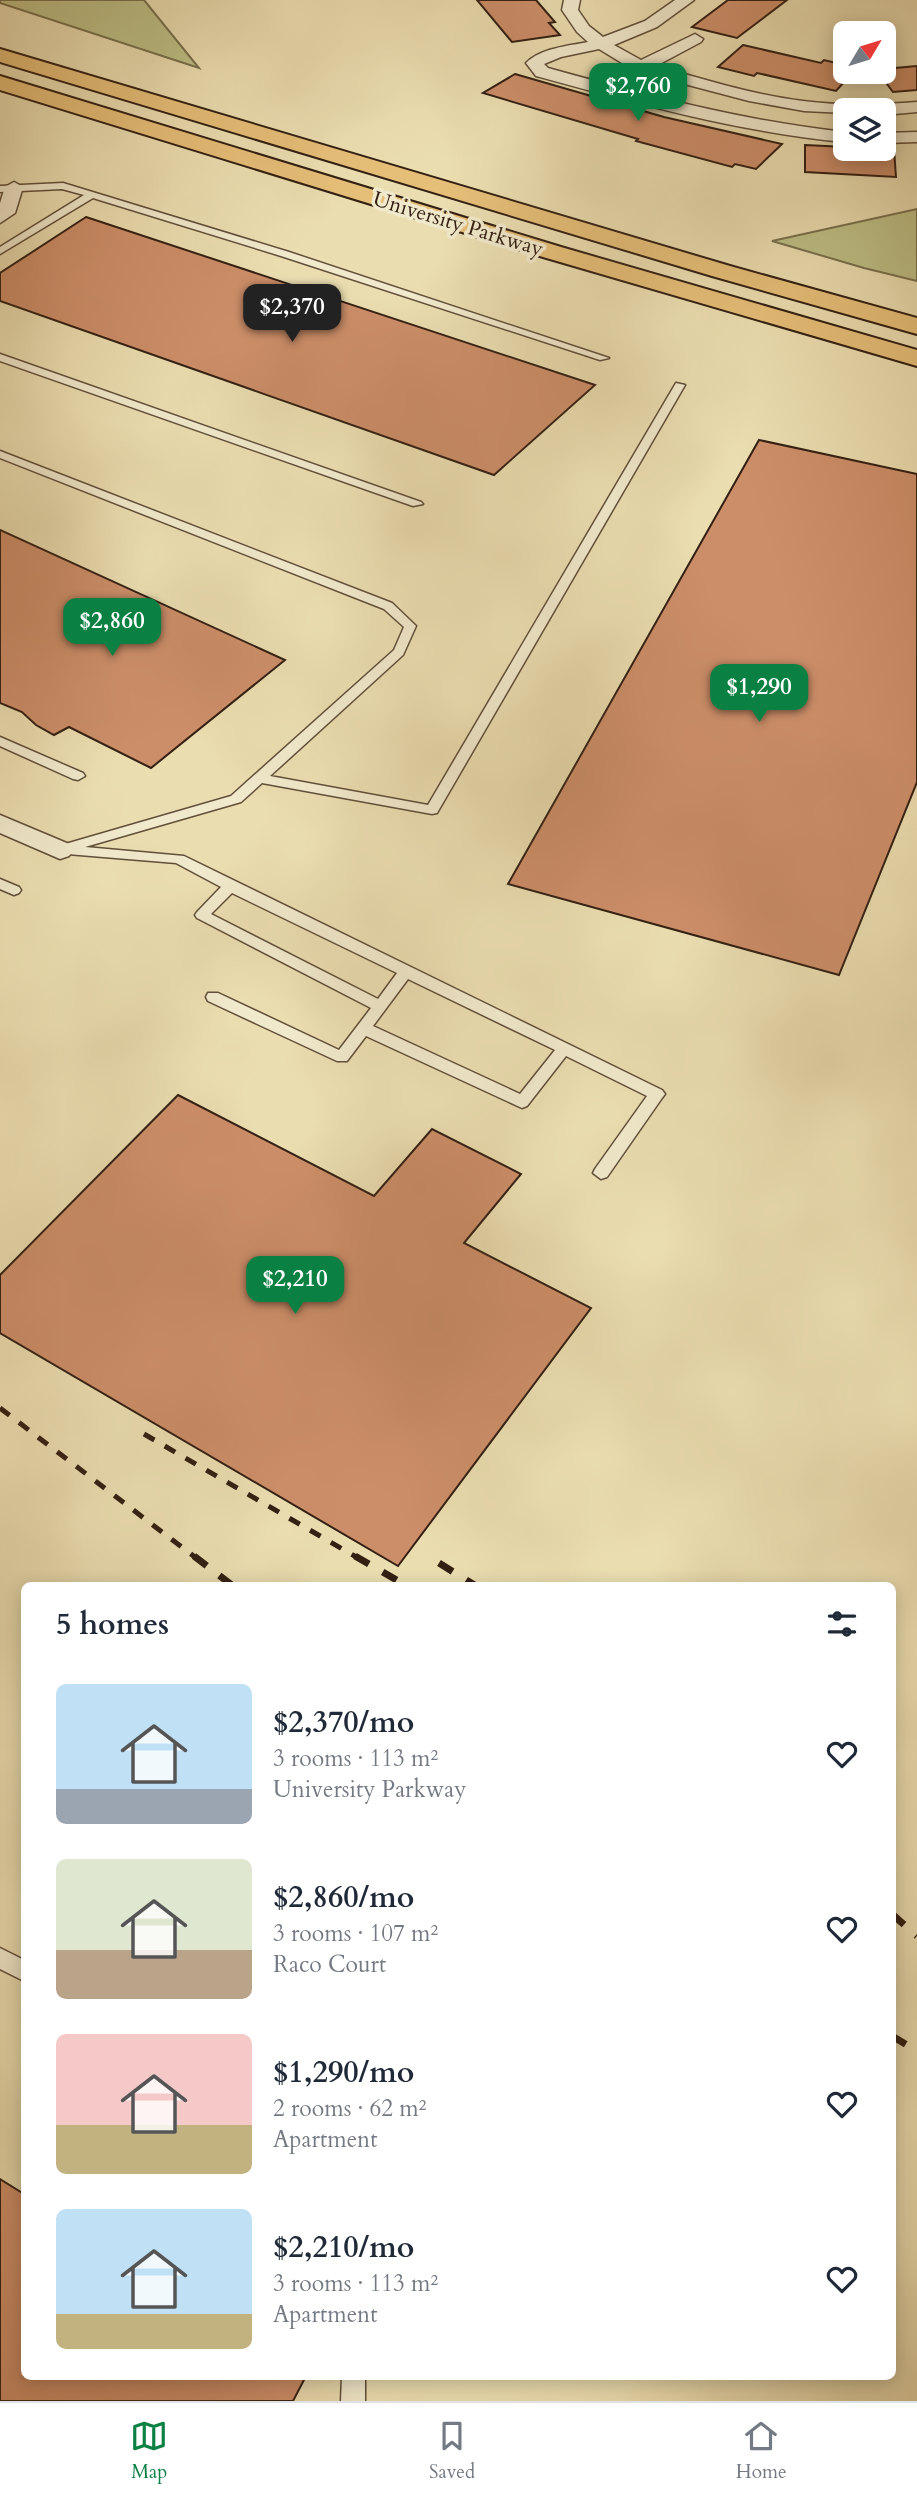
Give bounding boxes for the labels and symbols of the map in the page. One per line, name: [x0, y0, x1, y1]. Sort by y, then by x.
north arrow: [833, 21, 896, 84]
pin: $2,760: [581, 64, 695, 123]
street label: University Parkway: [369, 184, 547, 264]
pin: $2,370: [235, 284, 349, 344]
pin: $2,860: [55, 598, 169, 658]
pin: $1,290: [702, 664, 816, 724]
pin: $2,210: [238, 1256, 352, 1316]

